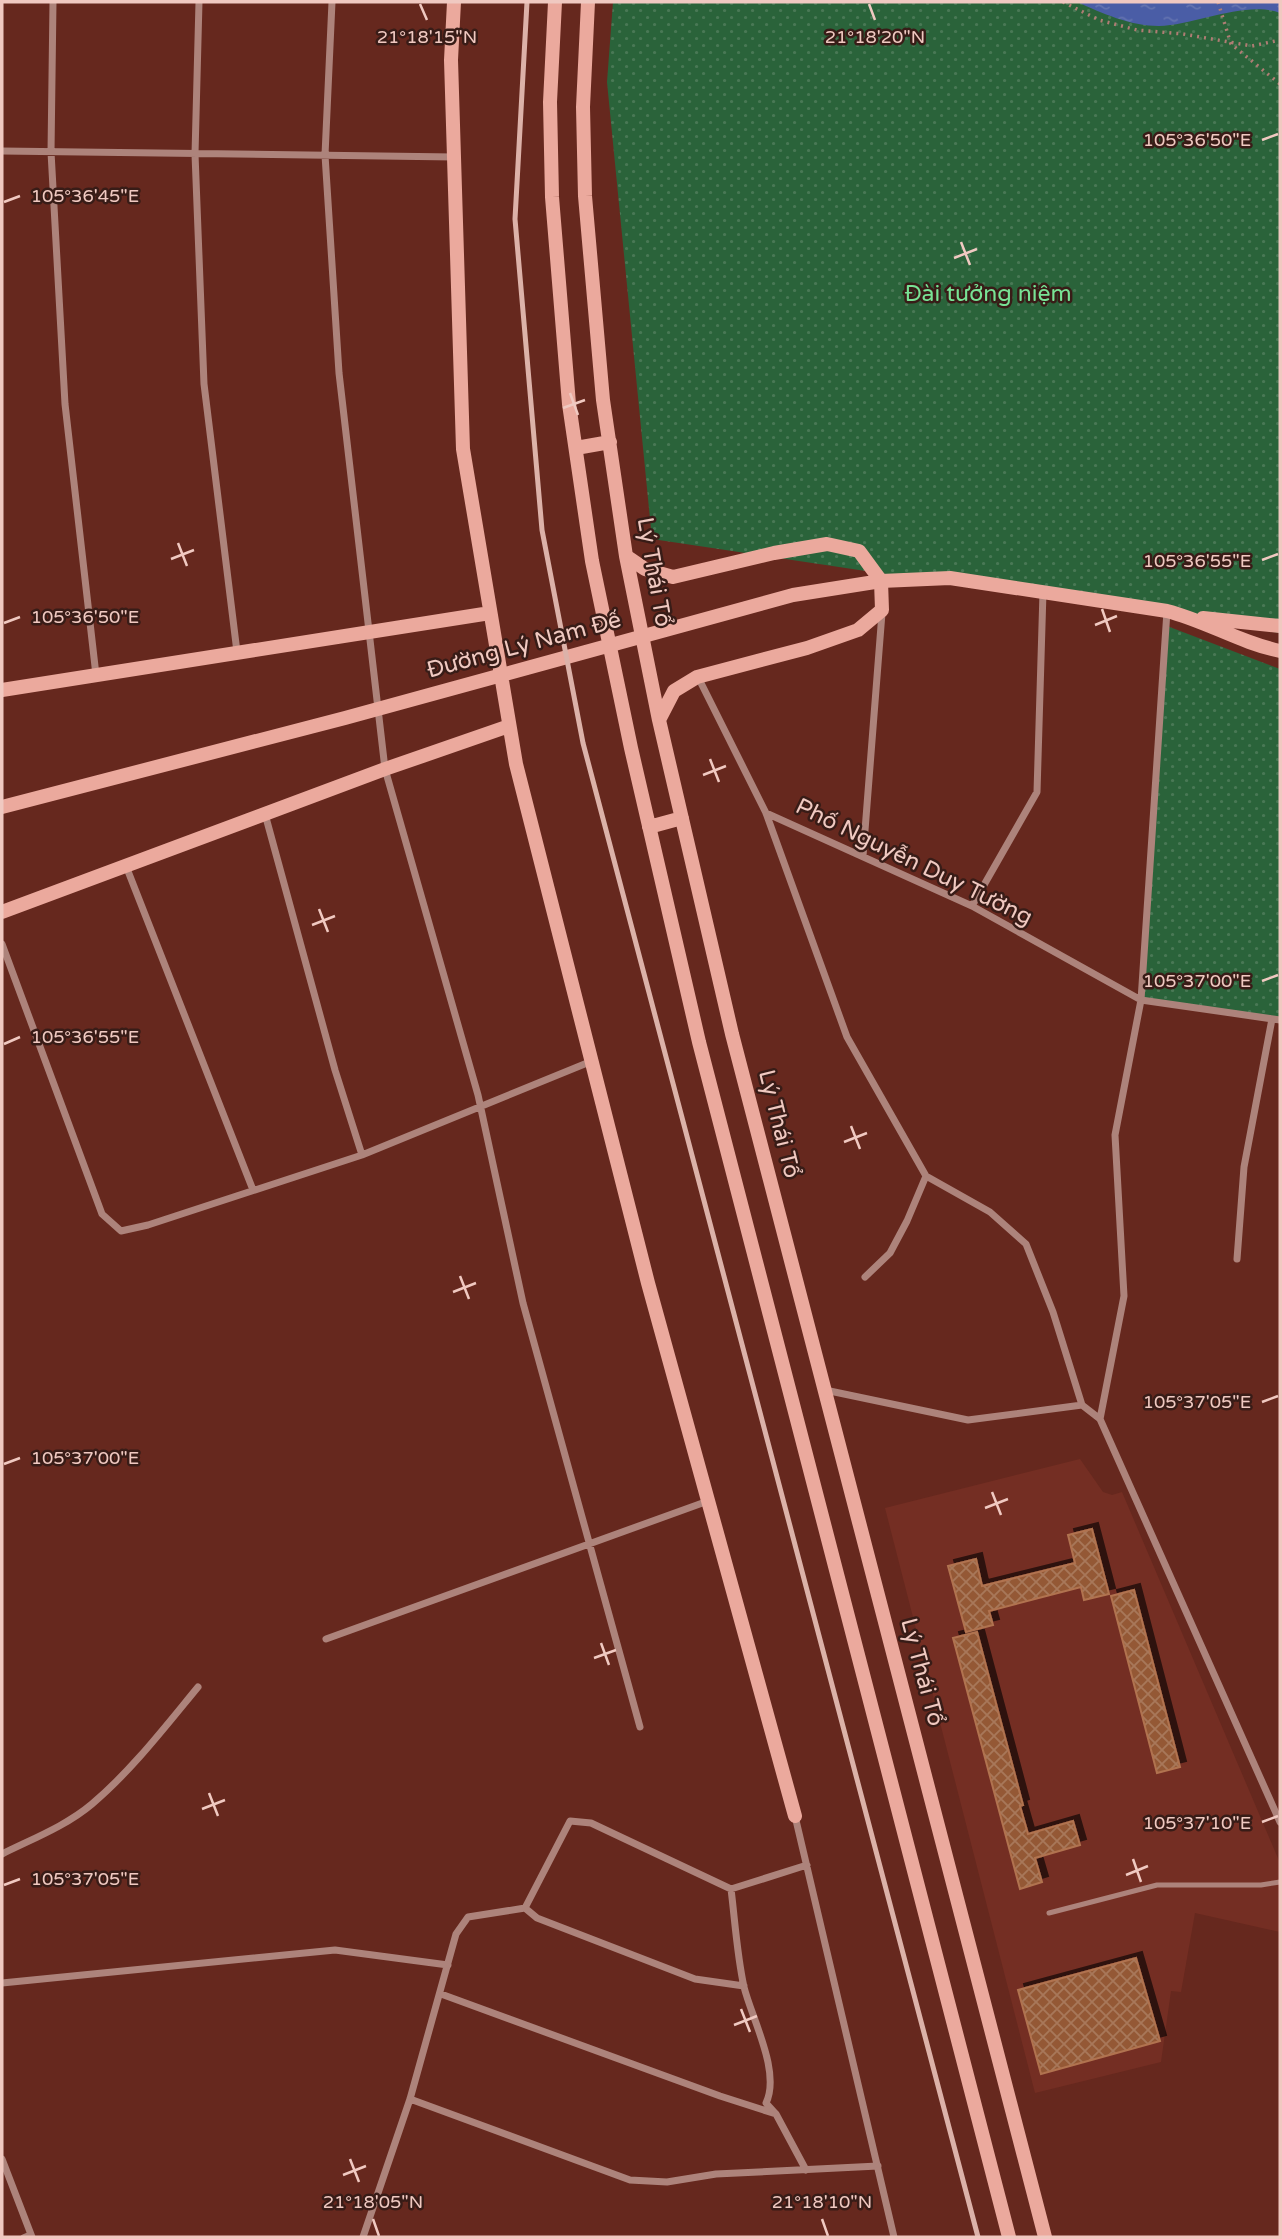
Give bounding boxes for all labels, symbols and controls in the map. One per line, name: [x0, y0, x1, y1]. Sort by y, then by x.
text: 21°18'15"N: [377, 26, 477, 48]
text: 21°18'20"N: [825, 26, 925, 48]
text: 105°36'50"E: [1143, 129, 1251, 151]
text: 105°36'45"E: [31, 185, 139, 207]
park label: Đài tưởng niệm: [904, 280, 1072, 308]
street label: Lý Thái Tổ: [631, 515, 677, 629]
text: 105°36'55"E: [1143, 550, 1251, 572]
text: 105°36'50"E: [31, 606, 139, 628]
street label: Đường Lý Nam Đế: [424, 606, 624, 684]
street label: Phố Nguyễn Duy Tường: [791, 792, 1037, 932]
text: 105°37'00"E: [1143, 970, 1251, 992]
text: 105°36'55"E: [31, 1026, 139, 1048]
street label: Lý Thái Tổ: [752, 1067, 806, 1181]
text: 105°37'05"E: [1143, 1391, 1251, 1413]
text: 105°37'00"E: [31, 1447, 139, 1469]
street label: Lý Thái Tổ: [894, 1615, 950, 1729]
text: 105°37'10"E: [1143, 1812, 1251, 1834]
text: 105°37'05"E: [31, 1868, 139, 1890]
text: 21°18'05"N: [323, 2191, 423, 2213]
text: 21°18'10"N: [772, 2191, 872, 2213]

